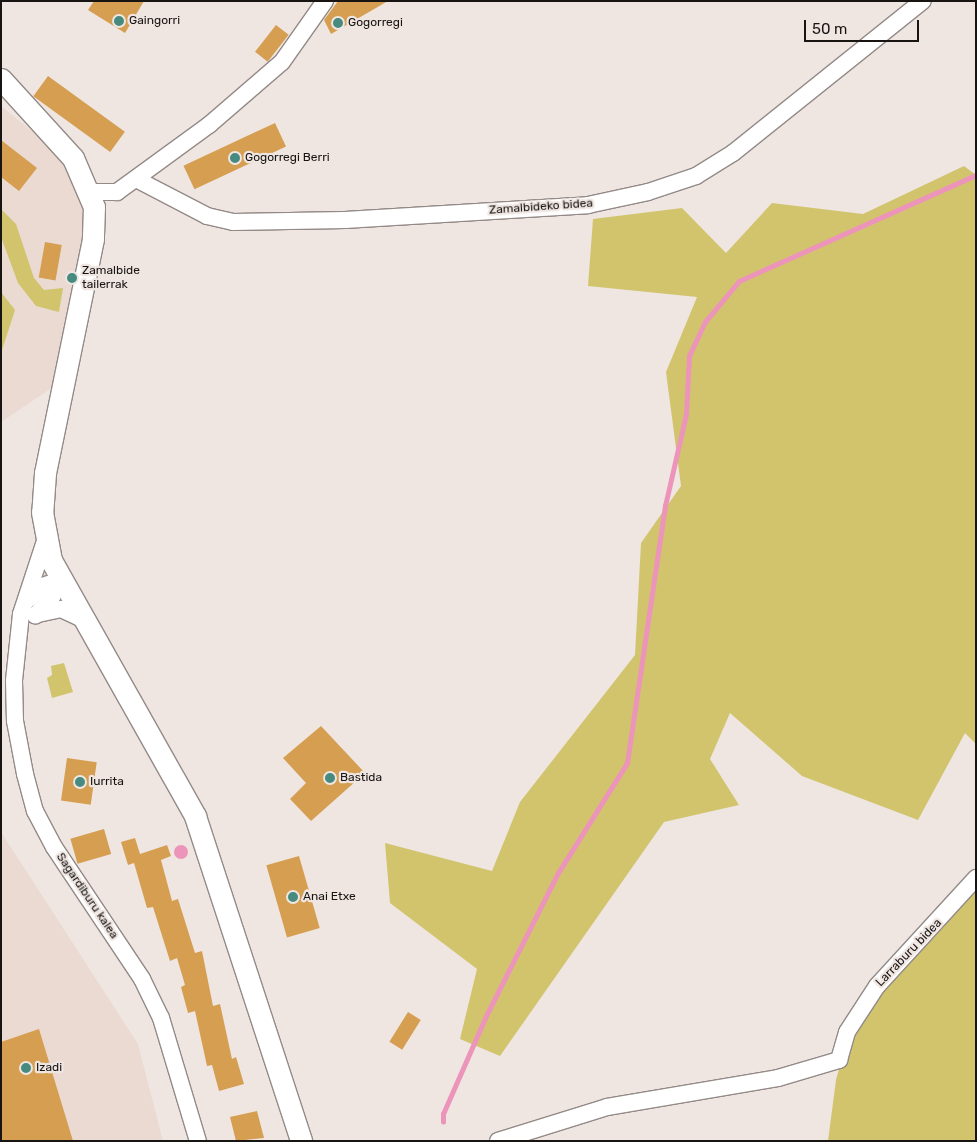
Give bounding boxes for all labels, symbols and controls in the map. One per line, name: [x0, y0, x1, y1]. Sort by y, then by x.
scale bar: [807, 10, 922, 42]
place label: Gaingorri: [129, 14, 180, 28]
marker: Gaingorri: [113, 15, 125, 27]
place label: Gogorregi: [348, 16, 403, 30]
marker: Gogorregi: [332, 17, 344, 29]
text: 50 m: [812, 20, 847, 38]
place label: Gogorregi Berri: [245, 151, 330, 165]
marker: Gogorregi Berri: [229, 152, 241, 164]
street label: Zamalbideko bidea: [489, 196, 593, 218]
place label: Zamalbide tailerrak: [82, 264, 140, 292]
marker: Zamalbide tailerrak: [66, 272, 78, 284]
place label: Bastida: [340, 771, 382, 785]
marker: Bastida: [324, 772, 336, 784]
place label: Iurrita: [90, 775, 124, 789]
marker: Iurrita: [74, 776, 86, 788]
street label: Sagardiburu kalea: [53, 850, 121, 942]
place label: Anai Etxe: [303, 890, 356, 904]
marker: Anai Etxe: [287, 891, 299, 903]
street label: Larraburu bidea: [873, 916, 945, 990]
place label: Izadi: [36, 1061, 62, 1075]
marker: Izadi: [20, 1062, 32, 1074]

